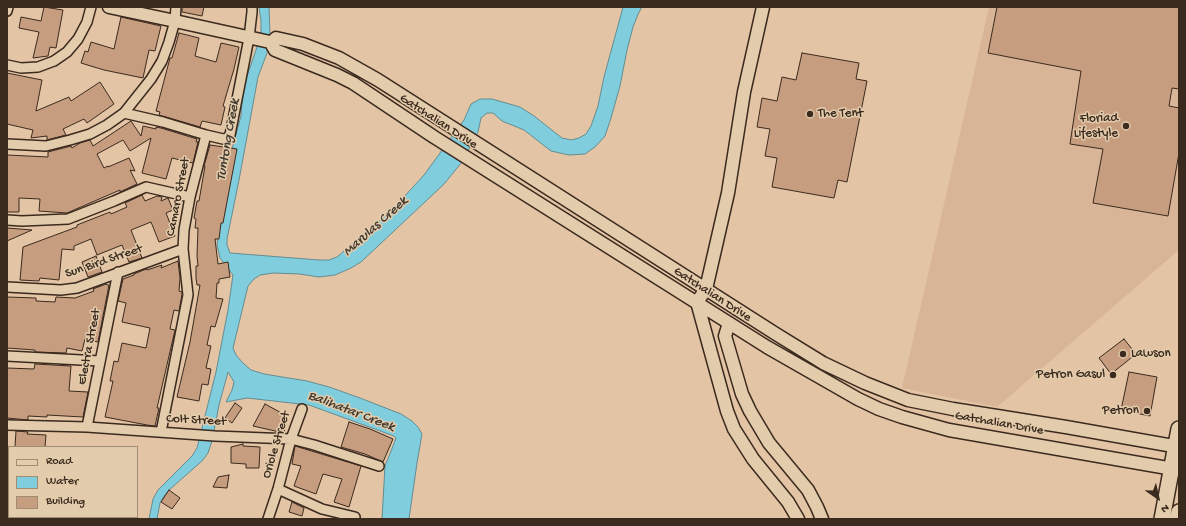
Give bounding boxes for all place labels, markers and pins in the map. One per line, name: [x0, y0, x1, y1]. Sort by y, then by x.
place label: The Tent: [818, 106, 863, 122]
marker: The Tent: [805, 109, 815, 119]
place label: Floriad Lifestyle: [1074, 111, 1118, 142]
marker: Floriad Lifestyle: [1121, 121, 1131, 131]
place label: Lawson: [1131, 346, 1171, 362]
marker: Lawson: [1118, 349, 1128, 359]
place label: Petron Gasul: [1036, 367, 1105, 383]
marker: Petron Gasul: [1108, 370, 1118, 380]
place label: Petron: [1102, 403, 1139, 419]
marker: Petron: [1142, 406, 1152, 416]

